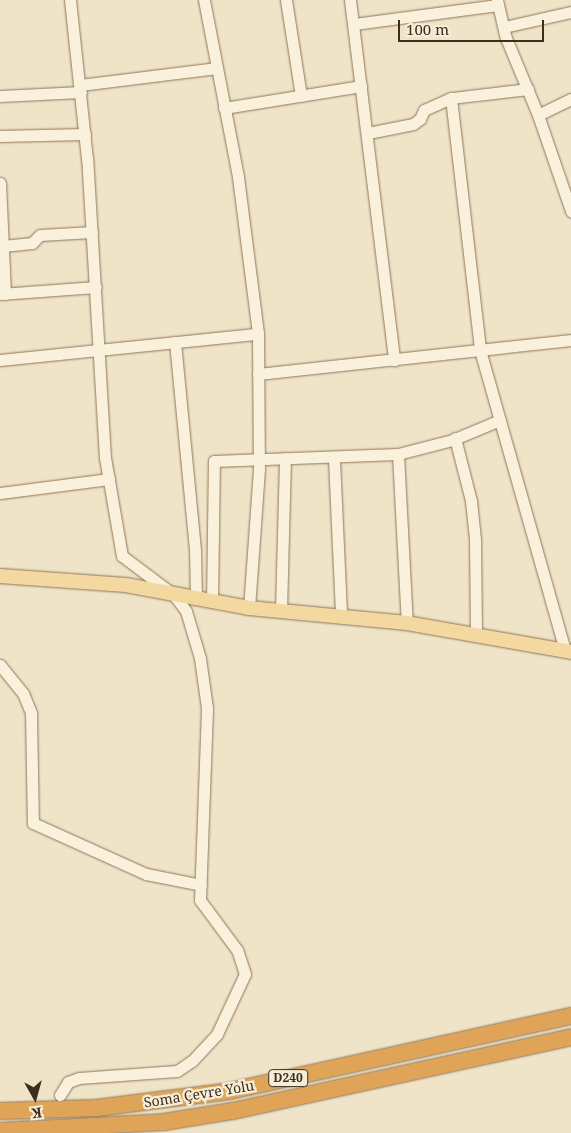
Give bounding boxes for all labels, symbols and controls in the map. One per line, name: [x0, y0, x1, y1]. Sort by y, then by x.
scale bar: [401, 10, 547, 42]
text: 100 m: [406, 19, 449, 39]
road number: D240: [268, 1068, 308, 1088]
north arrow: [10, 1073, 60, 1123]
street label: Soma Çevre Yolu: [143, 1077, 255, 1111]
text: K: [31, 1103, 43, 1123]

